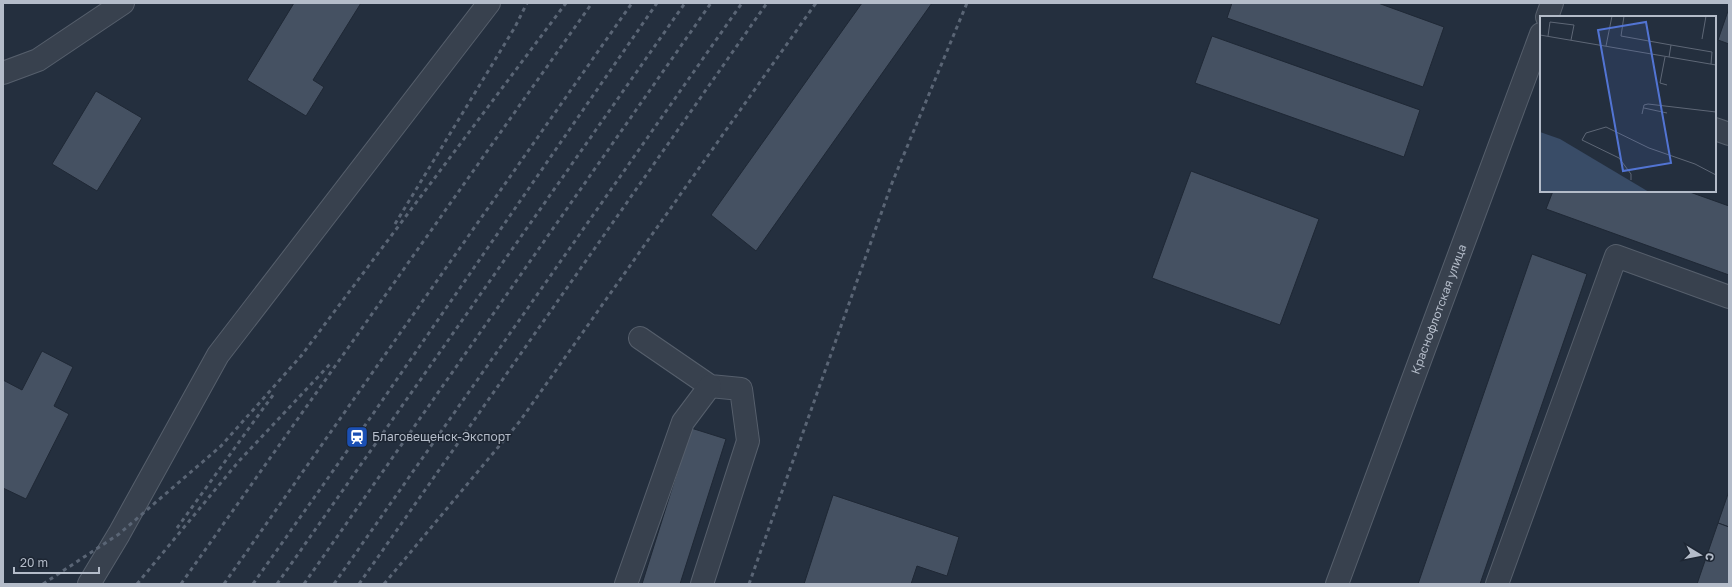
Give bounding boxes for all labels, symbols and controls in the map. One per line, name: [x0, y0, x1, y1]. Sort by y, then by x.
inset map: [1540, 16, 1716, 192]
street label: Краснофлотская улица: [1407, 242, 1469, 376]
station icon: Благовещенск-Экспорт: [344, 424, 370, 450]
place label: Благовещенск-Экспорт: [372, 429, 511, 444]
north arrow: [1680, 535, 1720, 575]
scale bar: [14, 549, 99, 575]
text: С: [1703, 552, 1717, 562]
text: 20 m: [20, 555, 48, 570]

